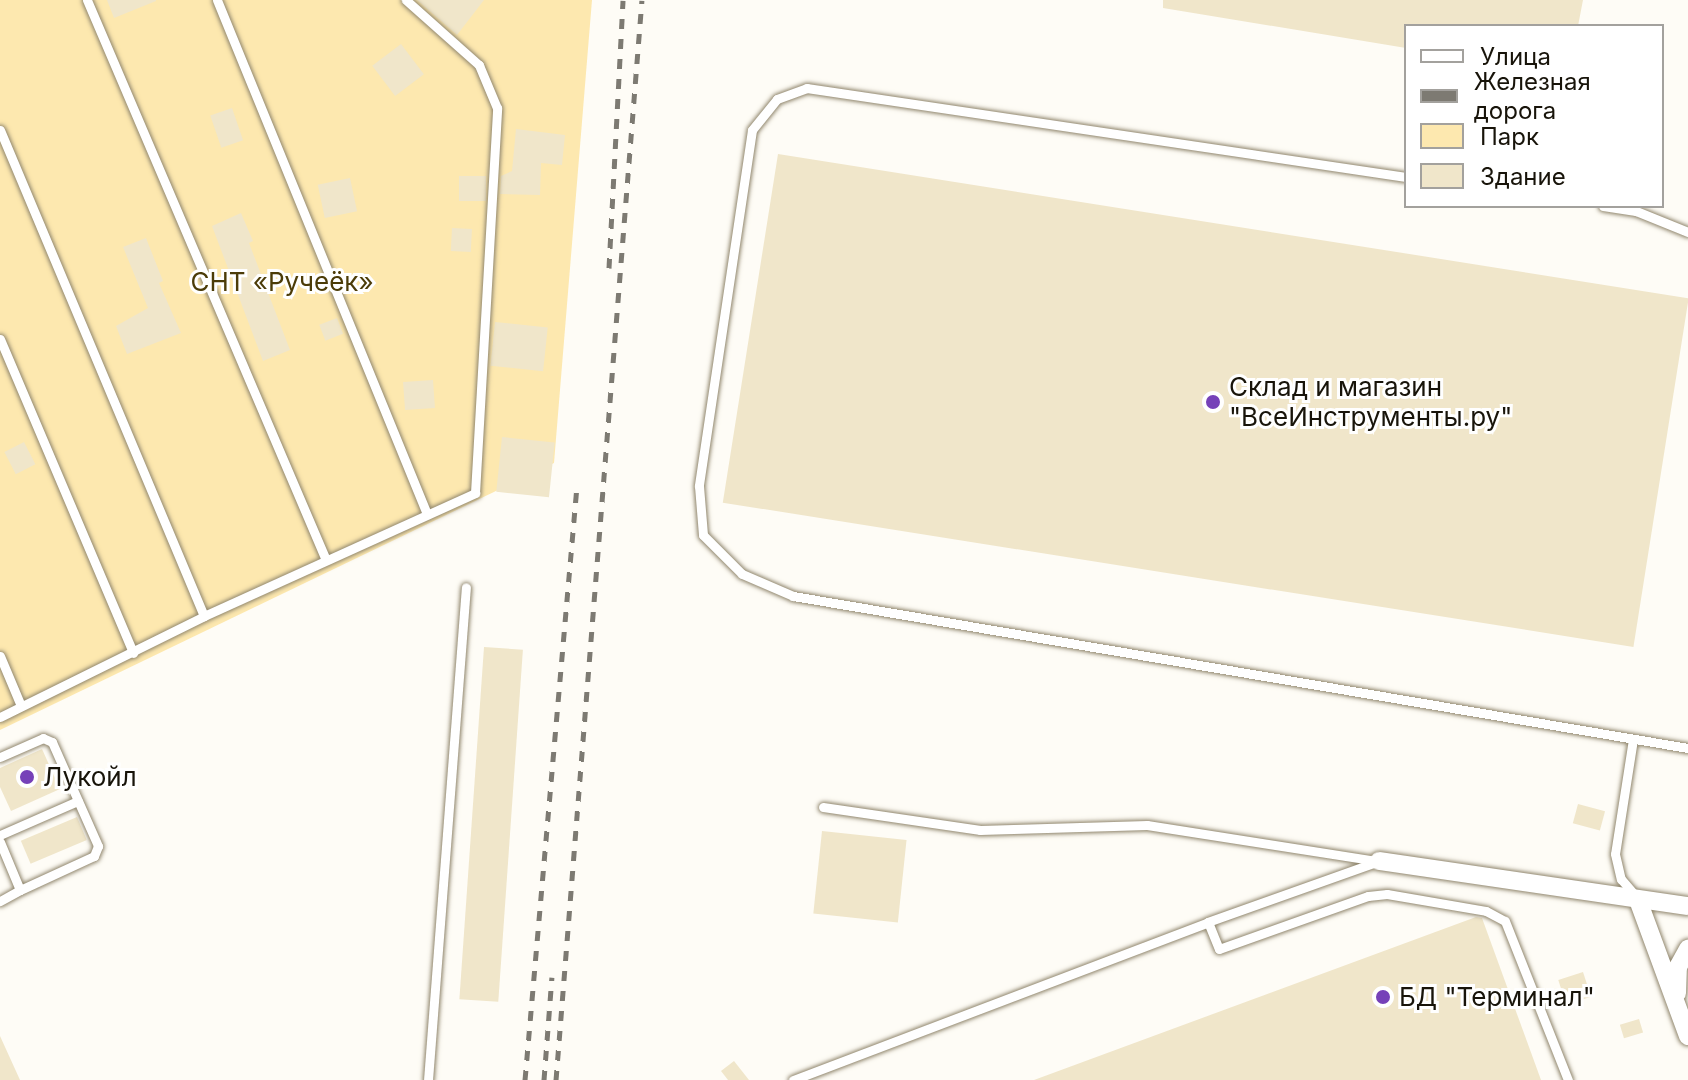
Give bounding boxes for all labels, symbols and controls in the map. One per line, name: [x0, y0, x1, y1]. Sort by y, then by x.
legend: [1404, 24, 1664, 208]
text: Улица: [1480, 42, 1551, 71]
text: Железная дорога: [1474, 67, 1591, 125]
text: Парк: [1480, 122, 1539, 151]
text: Здание: [1480, 162, 1566, 191]
park label: СНТ «Ручеёк»: [190, 266, 374, 298]
place label: Склад и магазин "ВсеИнструменты.ру": [1229, 371, 1512, 432]
marker: Склад и магазин "ВсеИнструменты.ру": [1204, 393, 1222, 411]
place label: Лукойл: [43, 761, 137, 793]
marker: Лукойл: [18, 768, 36, 786]
place label: БД "Терминал": [1399, 981, 1595, 1013]
marker: БД "Терминал": [1374, 988, 1392, 1006]

